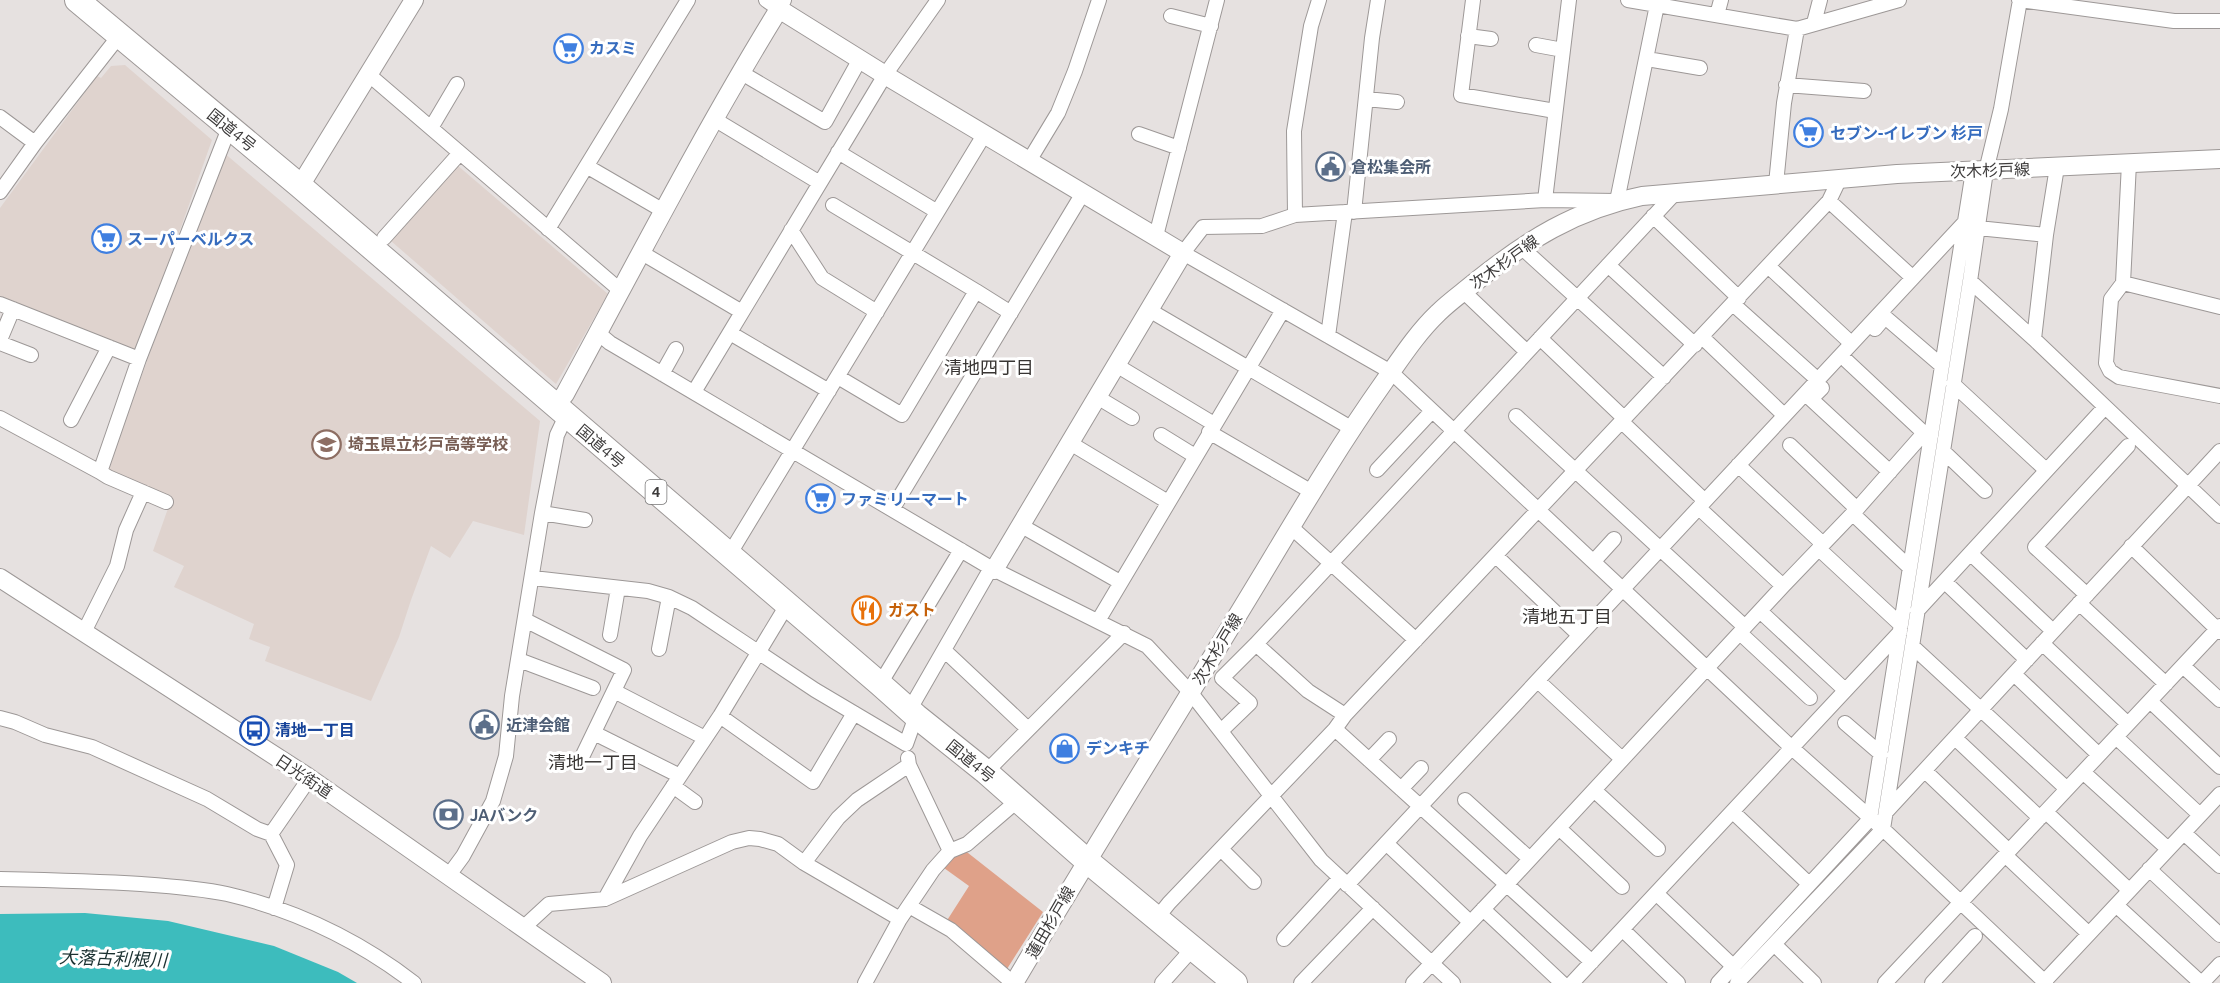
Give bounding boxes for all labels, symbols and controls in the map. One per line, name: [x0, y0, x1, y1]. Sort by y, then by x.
supermarket icon: カスミ: [552, 32, 584, 64]
place label: カスミ: [589, 39, 637, 57]
street label: 国道4号: [204, 105, 260, 155]
supermarket icon: セブン-イレブン 杉戸: [1793, 117, 1825, 149]
place label: セブン-イレブン 杉戸: [1830, 124, 1983, 142]
public building icon: 倉松集会所: [1314, 151, 1346, 183]
place label: 倉松集会所: [1351, 158, 1431, 176]
street label: 次木杉戸線: [1950, 160, 2030, 180]
supermarket icon: スーパーベルクス: [90, 223, 122, 255]
place label: スーパーベルクス: [127, 230, 254, 248]
street label: 次木杉戸線: [1466, 231, 1542, 293]
district label: 清地四丁目: [944, 357, 1034, 377]
street label: 国道4号: [573, 421, 629, 471]
school or university icon: 埼玉県立杉戸高等学校: [311, 428, 343, 460]
place label: 埼玉県立杉戸高等学校: [348, 435, 508, 453]
road number: 4: [646, 480, 666, 504]
supermarket icon: ファミリーマート: [804, 483, 836, 515]
place label: ファミリーマート: [841, 490, 969, 508]
restaurant icon: ガスト: [851, 594, 883, 626]
place label: ガスト: [888, 601, 936, 619]
district label: 清地五丁目: [1522, 606, 1612, 626]
street label: 次木杉戸線: [1189, 610, 1245, 688]
public building icon: 近津会館: [469, 709, 501, 741]
bus stop icon: 清地一丁目: [238, 714, 270, 746]
place label: 近津会館: [506, 716, 570, 734]
place label: 清地一丁目: [275, 721, 355, 739]
shop icon: デンキチ: [1049, 732, 1081, 764]
street label: 国道4号: [943, 736, 999, 786]
place label: デンキチ: [1086, 739, 1150, 757]
street label: 日光街道: [272, 751, 336, 801]
district label: 清地一丁目: [548, 752, 638, 772]
bank icon: JAバンク: [433, 799, 465, 831]
place label: JAバンク: [470, 806, 538, 824]
street label: 蓮田杉戸線: [1022, 883, 1078, 961]
water label: 大落古利根川: [59, 946, 169, 970]

